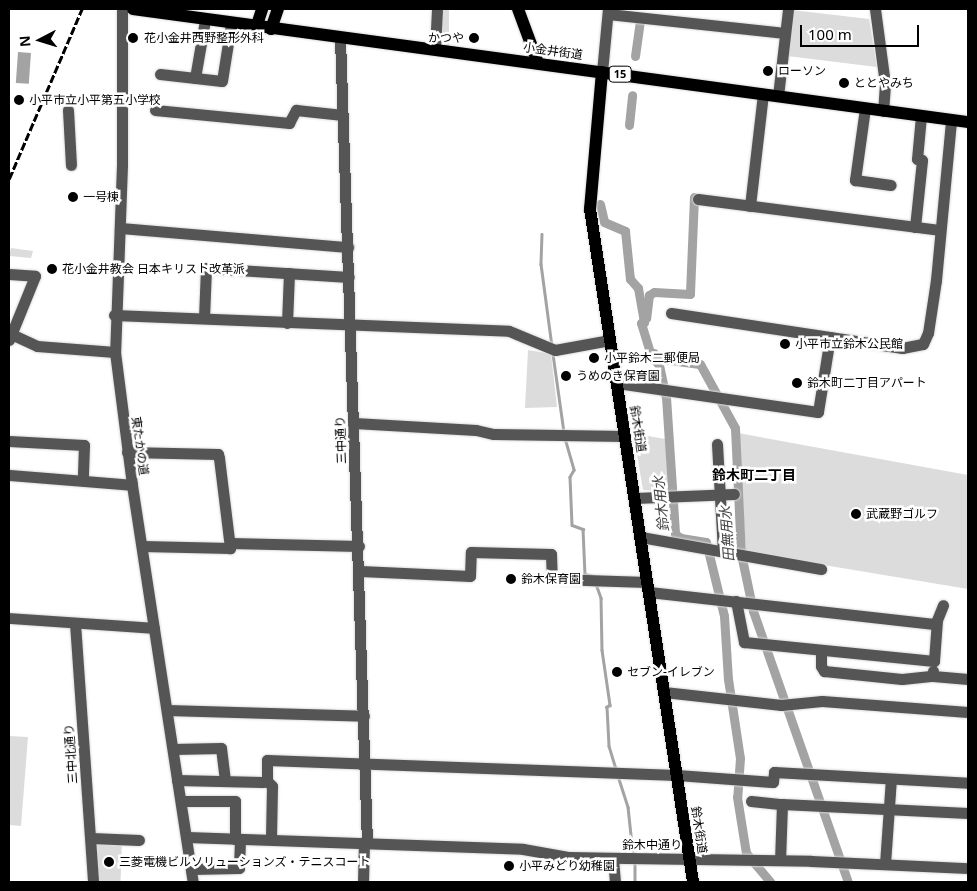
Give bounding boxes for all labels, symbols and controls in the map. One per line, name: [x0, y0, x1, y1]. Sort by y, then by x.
north arrow: [15, 15, 65, 65]
scale bar: [802, 15, 921, 47]
text: 100 m: [808, 24, 852, 44]
marker: 花小金井西野整形外科: [126, 31, 140, 45]
place label: 花小金井西野整形外科: [144, 31, 264, 45]
place label: かつや: [428, 31, 464, 45]
marker: かつや: [468, 32, 480, 44]
text: N: [15, 35, 35, 48]
street label: 小金井街道: [522, 40, 584, 62]
place label: ローソン: [778, 64, 826, 78]
marker: ローソン: [762, 65, 774, 77]
road number: 15: [608, 66, 632, 82]
place label: ととやみち: [854, 76, 914, 90]
marker: ととやみち: [838, 77, 850, 89]
place label: 小平市立小平第五小学校: [29, 93, 161, 107]
marker: 小平市立小平第五小学校: [13, 94, 25, 106]
place label: 一号棟: [83, 190, 119, 204]
marker: 一号棟: [67, 191, 79, 203]
place label: 花小金井教会 日本キリスト改革派: [62, 262, 245, 276]
marker: 花小金井教会 日本キリスト改革派: [46, 263, 58, 275]
place label: 小平市立鈴木公民館: [795, 337, 903, 351]
marker: 小平市立鈴木公民館: [779, 338, 791, 350]
place label: 小平鈴木二郵便局: [604, 351, 700, 365]
marker: 小平鈴木二郵便局: [588, 352, 600, 364]
place label: うめのき保育園: [576, 369, 660, 383]
marker: うめのき保育園: [560, 370, 572, 382]
place label: 鈴木町二丁目アパート: [807, 376, 927, 390]
marker: 鈴木町二丁目アパート: [791, 377, 803, 389]
street label: 鈴木街道: [627, 404, 649, 454]
street label: 東たかの道: [129, 415, 151, 477]
street label: 三中通り: [333, 416, 349, 464]
district label: 鈴木町二丁目: [712, 467, 796, 483]
water label: 鈴木用水: [650, 475, 672, 533]
water label: 田無用水: [717, 505, 737, 563]
place label: 武蔵野ゴルフ: [866, 507, 938, 521]
marker: 武蔵野ゴルフ: [850, 508, 862, 520]
place label: 鈴木保育園: [521, 572, 581, 586]
marker: 鈴木保育園: [505, 573, 517, 585]
place label: セブン-イレブン: [627, 665, 715, 679]
marker: セブン-イレブン: [611, 666, 623, 678]
street label: 三中北通り: [62, 724, 80, 784]
street label: 鈴木街道: [688, 805, 710, 855]
street label: 鈴木中通り: [622, 838, 682, 852]
place label: 三菱電機ビルソリューションズ・テニスコート: [119, 855, 371, 869]
marker: 三菱電機ビルソリューションズ・テニスコート: [103, 856, 115, 868]
place label: 小平みどり幼稚園: [519, 859, 615, 873]
marker: 小平みどり幼稚園: [503, 860, 515, 872]

